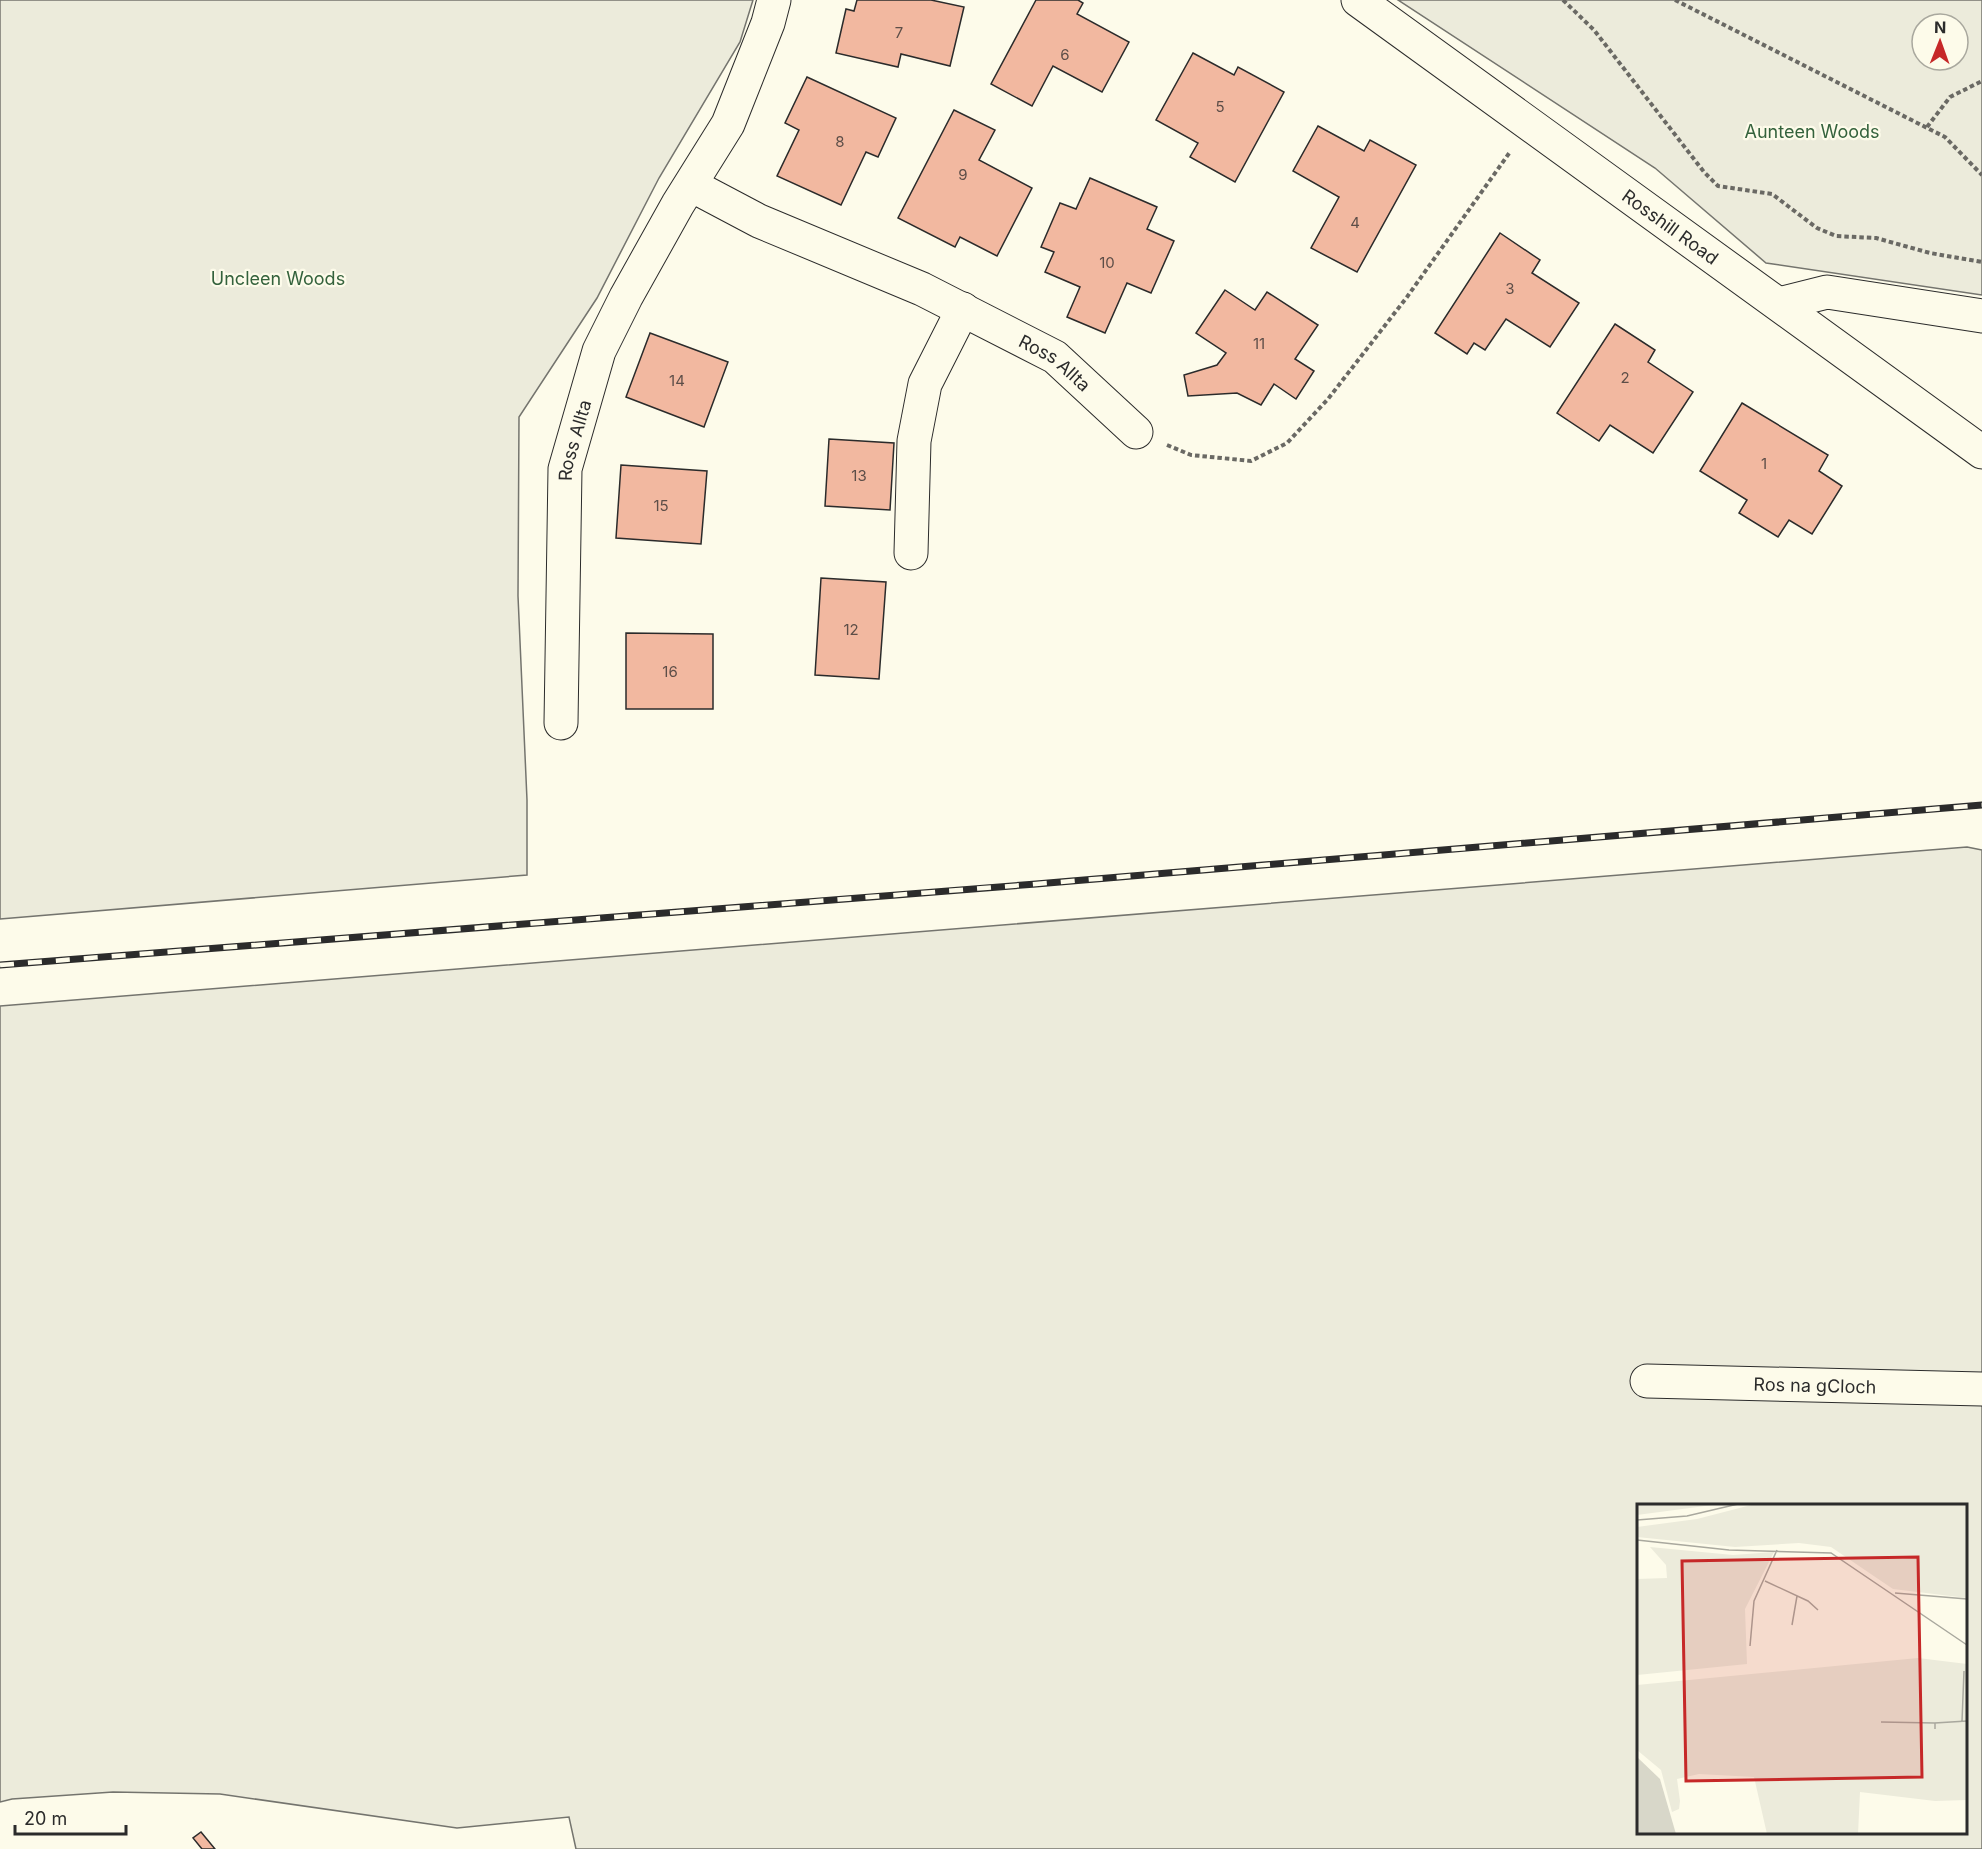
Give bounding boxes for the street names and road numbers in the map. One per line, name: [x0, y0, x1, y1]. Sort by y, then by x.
street label: Rosshill Road: [1619, 185, 1723, 268]
street label: Ross Allta: [1016, 330, 1095, 395]
street label: Ross Allta: [554, 397, 595, 481]
street label: Ros na gCloch: [1753, 1373, 1877, 1397]

